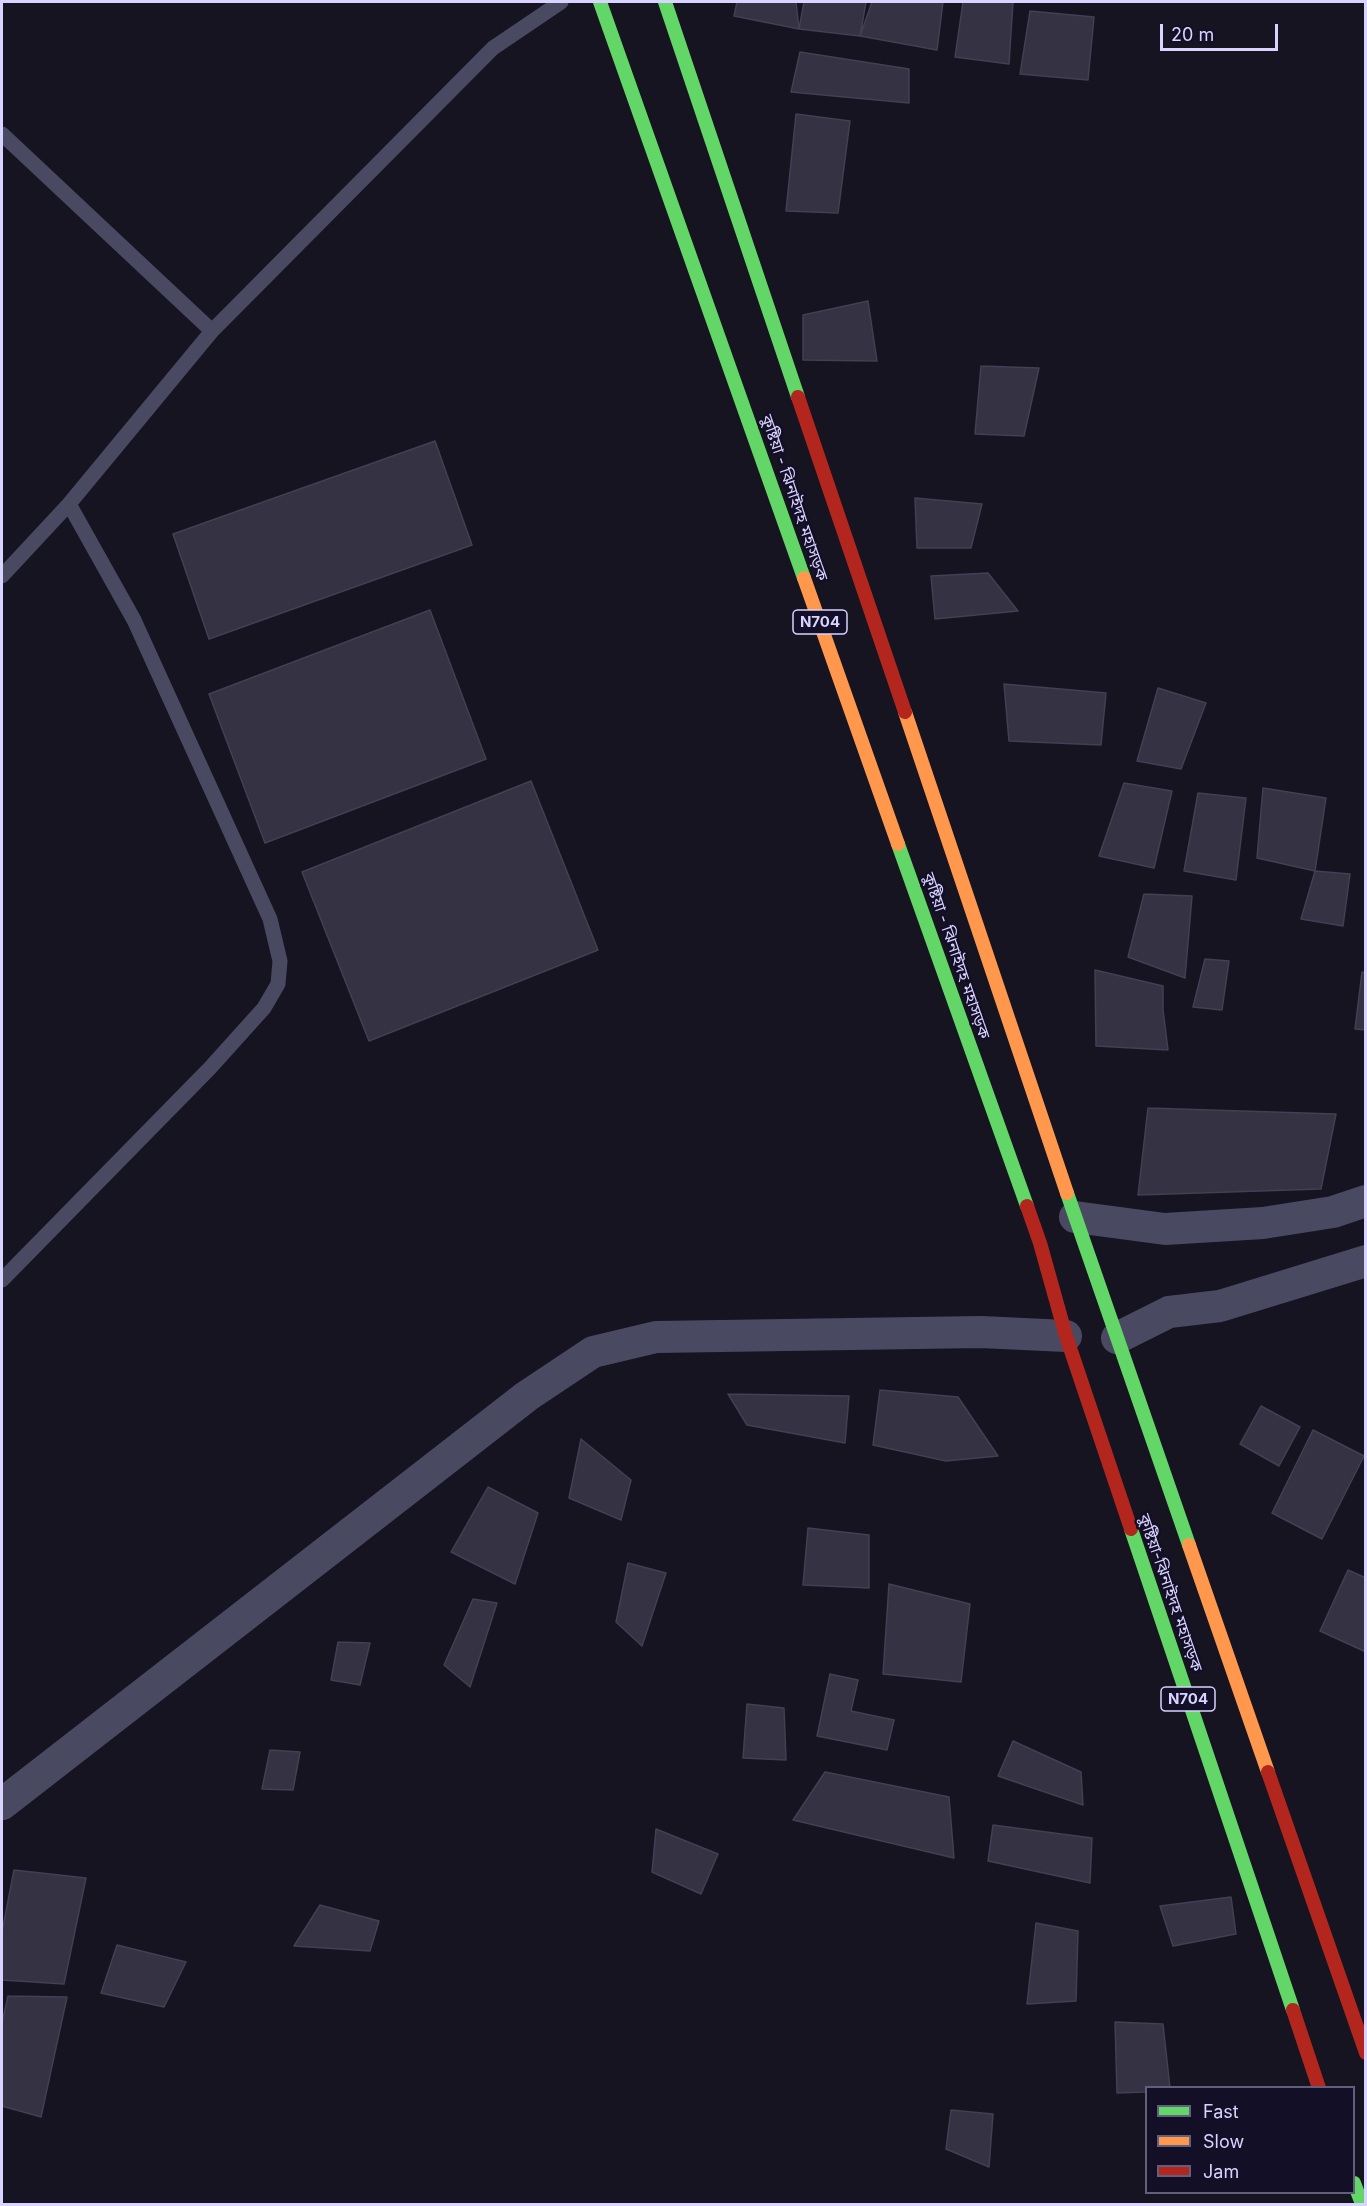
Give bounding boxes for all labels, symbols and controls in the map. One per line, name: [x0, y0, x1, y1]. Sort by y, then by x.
scale bar: [1163, 12, 1282, 50]
text: 20 m: [1171, 24, 1214, 45]
street label: কুষ্টিয়া - ঝিনাইদহ মহাসড়ক: [757, 412, 831, 584]
road number: N704: [793, 610, 847, 634]
street label: কুষ্টিয়া - ঝিনাইদহ মহাসড়ক: [919, 870, 993, 1042]
street label: কুষ্টিয়া-ঝিনাইদহ মহাসড়ক: [1134, 1512, 1206, 1674]
road number: N704: [1161, 1687, 1215, 1711]
legend: [1145, 2086, 1355, 2194]
text: Fast: [1203, 2101, 1239, 2122]
text: Slow: [1203, 2131, 1244, 2152]
text: Jam: [1203, 2161, 1239, 2182]

